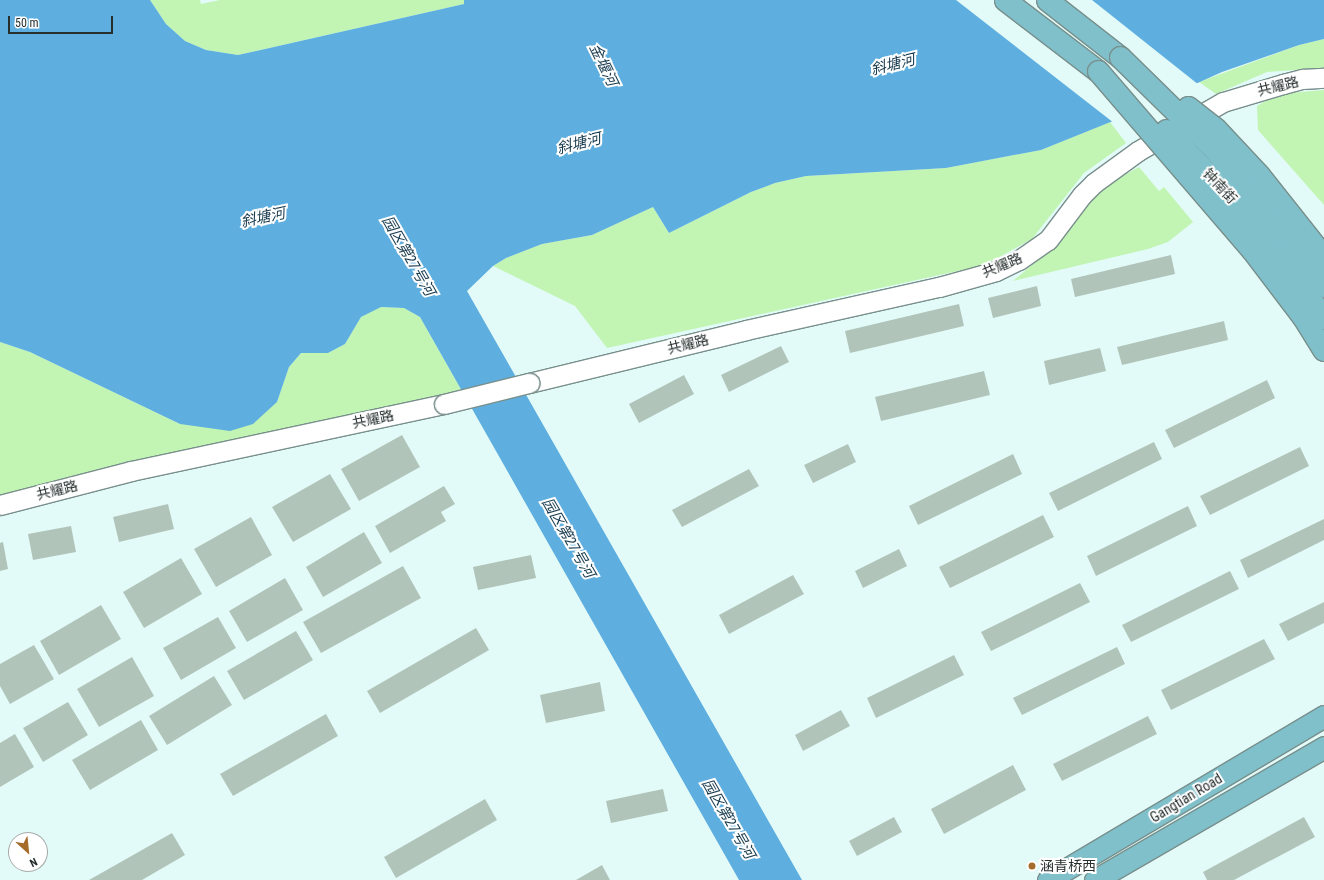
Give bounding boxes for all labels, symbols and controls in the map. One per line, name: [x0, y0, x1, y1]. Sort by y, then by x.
scale bar: [10, 8, 115, 34]
text: 50 m: [15, 16, 39, 30]
water label: 金堰河: [585, 41, 621, 89]
water label: 斜塘河: [869, 51, 917, 79]
street label: 共耀路: [1256, 73, 1300, 99]
water label: 斜塘河: [555, 130, 603, 158]
street label: 钟南街: [1200, 165, 1240, 207]
water label: 斜塘河: [239, 205, 287, 231]
water label: 园区第27号河: [378, 213, 438, 299]
street label: 共耀路: [979, 249, 1025, 281]
street label: 共耀路: [666, 331, 710, 357]
street label: 共耀路: [351, 406, 395, 432]
street label: 共耀路: [35, 477, 79, 503]
water label: 园区第27号河: [538, 495, 598, 581]
street label: Gangtian Road: [1147, 770, 1225, 826]
water label: 园区第27号河: [698, 776, 758, 862]
north arrow: [8, 832, 48, 872]
text: N: [27, 855, 39, 870]
place label: 涵青桥西: [1040, 858, 1096, 874]
marker: 涵青桥西: [1027, 861, 1037, 871]

